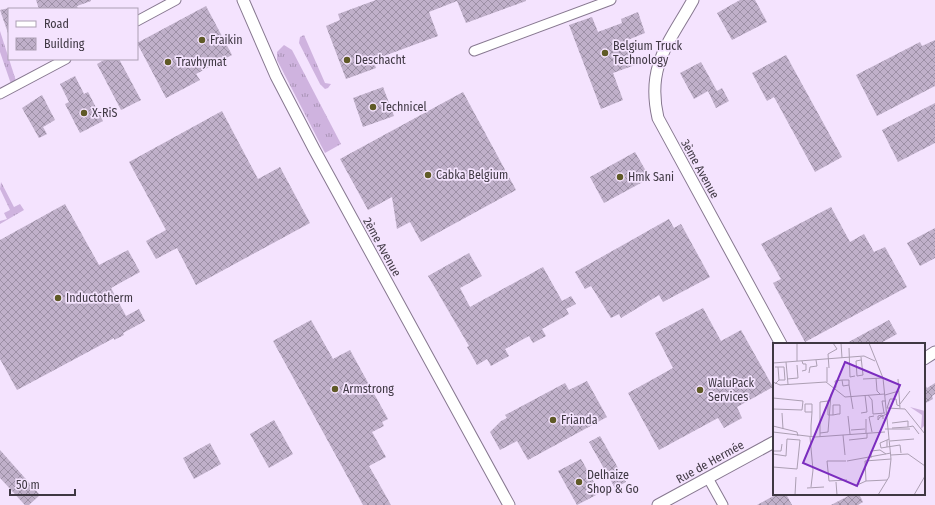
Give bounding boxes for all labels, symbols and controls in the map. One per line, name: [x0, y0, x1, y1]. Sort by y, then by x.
legend: [8, 8, 138, 60]
text: Road: [44, 17, 69, 31]
place label: Fraikin: [210, 33, 243, 47]
marker: Fraikin: [197, 35, 207, 45]
text: Building: [44, 37, 85, 51]
place label: Belgium Truck Technology: [613, 39, 682, 67]
marker: Belgium Truck Technology: [600, 48, 610, 58]
place label: Deschacht: [355, 53, 406, 67]
place label: Travhymat: [176, 55, 227, 69]
marker: Deschacht: [342, 55, 352, 65]
marker: Travhymat: [163, 57, 173, 67]
place label: Technicel: [381, 100, 427, 114]
marker: Technicel: [368, 102, 378, 112]
place label: X-RiS: [92, 106, 117, 120]
marker: X-RiS: [79, 108, 89, 118]
street label: 3ème Avenue: [678, 137, 722, 201]
place label: Cabka Belgium: [436, 168, 508, 182]
marker: Cabka Belgium: [423, 170, 433, 180]
place label: Hmk Sani: [628, 170, 674, 184]
marker: Hmk Sani: [615, 172, 625, 182]
street label: 2ème Avenue: [360, 215, 404, 279]
place label: Inductotherm: [66, 291, 133, 305]
marker: Inductotherm: [53, 293, 63, 303]
inset map: [773, 343, 925, 495]
place label: WaluPack Services: [708, 376, 755, 404]
place label: Armstrong: [343, 382, 394, 396]
marker: Armstrong: [330, 384, 340, 394]
marker: WaluPack Services: [695, 385, 705, 395]
place label: Frianda: [561, 413, 598, 427]
marker: Frianda: [548, 415, 558, 425]
street label: Rue de Hermée: [674, 438, 746, 486]
place label: Delhaize Shop & Go: [587, 468, 639, 496]
scale bar: [10, 471, 75, 497]
marker: Delhaize Shop & Go: [574, 477, 584, 487]
text: 50 m: [16, 478, 40, 492]

